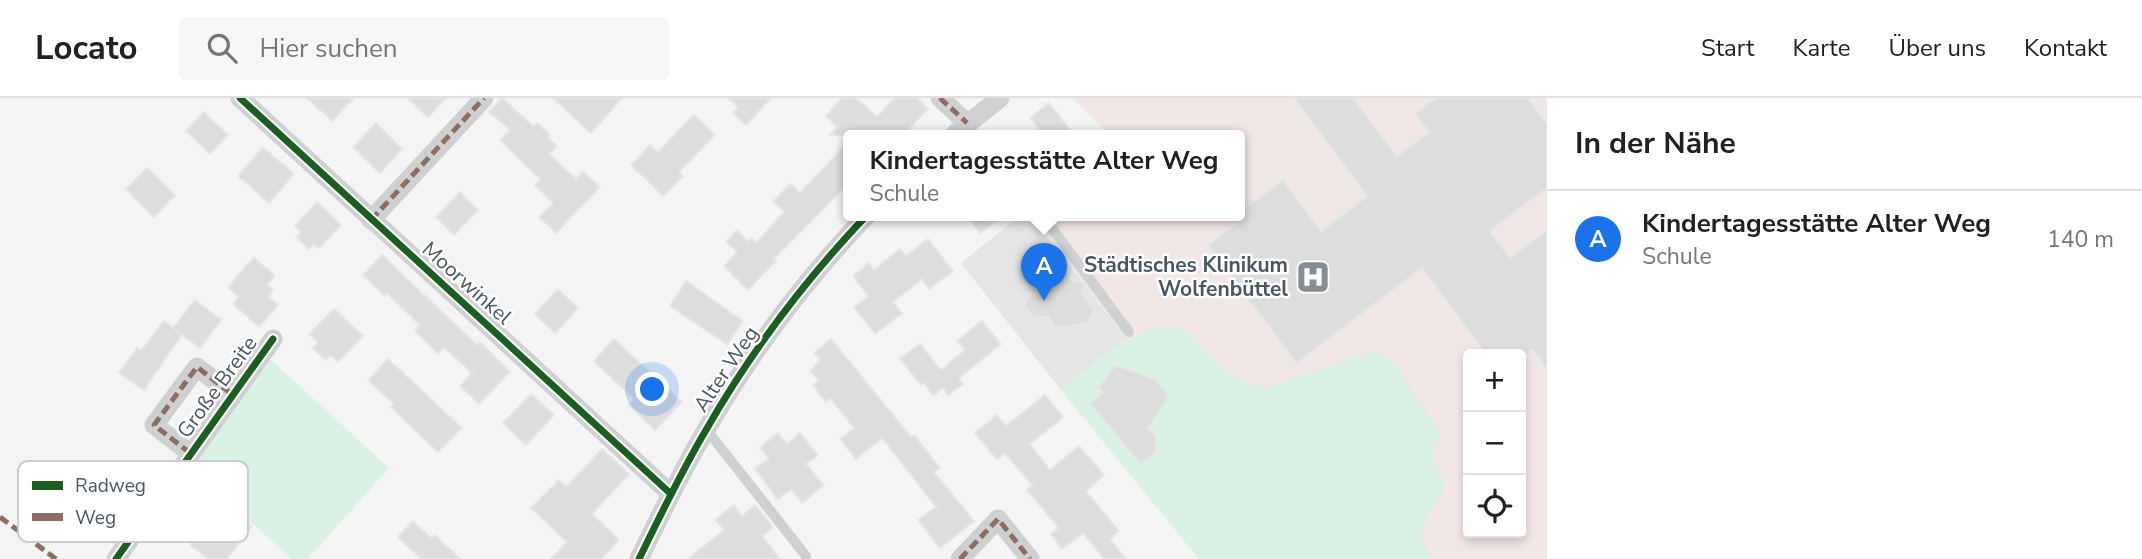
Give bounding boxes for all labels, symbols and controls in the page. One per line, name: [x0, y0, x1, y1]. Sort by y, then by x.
search box: [179, 17, 669, 80]
text: Locato: [35, 26, 137, 71]
icon: search: [203, 29, 241, 67]
text: Hier suchen: [259, 31, 398, 66]
text: Start: [1701, 32, 1754, 64]
text: Karte: [1792, 32, 1850, 64]
text: Über uns: [1888, 32, 1986, 64]
text: Kontakt: [2024, 32, 2107, 64]
text: In der Nähe: [1575, 123, 1736, 164]
popup: [843, 130, 1245, 221]
text: Kindertagesstätte Alter Weg: [870, 143, 1218, 178]
text: Schule: [870, 178, 939, 209]
text: Kindertagesstätte Alter Weg: [1642, 206, 1991, 241]
text: A: [1589, 224, 1607, 255]
text: 140 m: [2047, 224, 2114, 255]
street label: Moorwinkel: [416, 235, 518, 331]
text: Schule: [1642, 241, 1712, 272]
pin: A: [1021, 243, 1067, 301]
place label: Städtisches Klinikum Wolfenbüttel: [1084, 251, 1288, 303]
hospital icon: Städtisches Klinikum Wolfenbüttel: [1294, 258, 1332, 296]
street label: Alter Weg: [687, 321, 765, 417]
street label: Große Breite: [170, 330, 264, 444]
map controls: [1463, 349, 1526, 538]
button: +: [1463, 349, 1526, 412]
your location: [635, 372, 669, 406]
button: −: [1463, 412, 1526, 475]
legend: [18, 461, 248, 542]
text: Radweg: [75, 473, 146, 499]
button: locate: [1463, 475, 1526, 538]
text: Weg: [75, 505, 116, 531]

